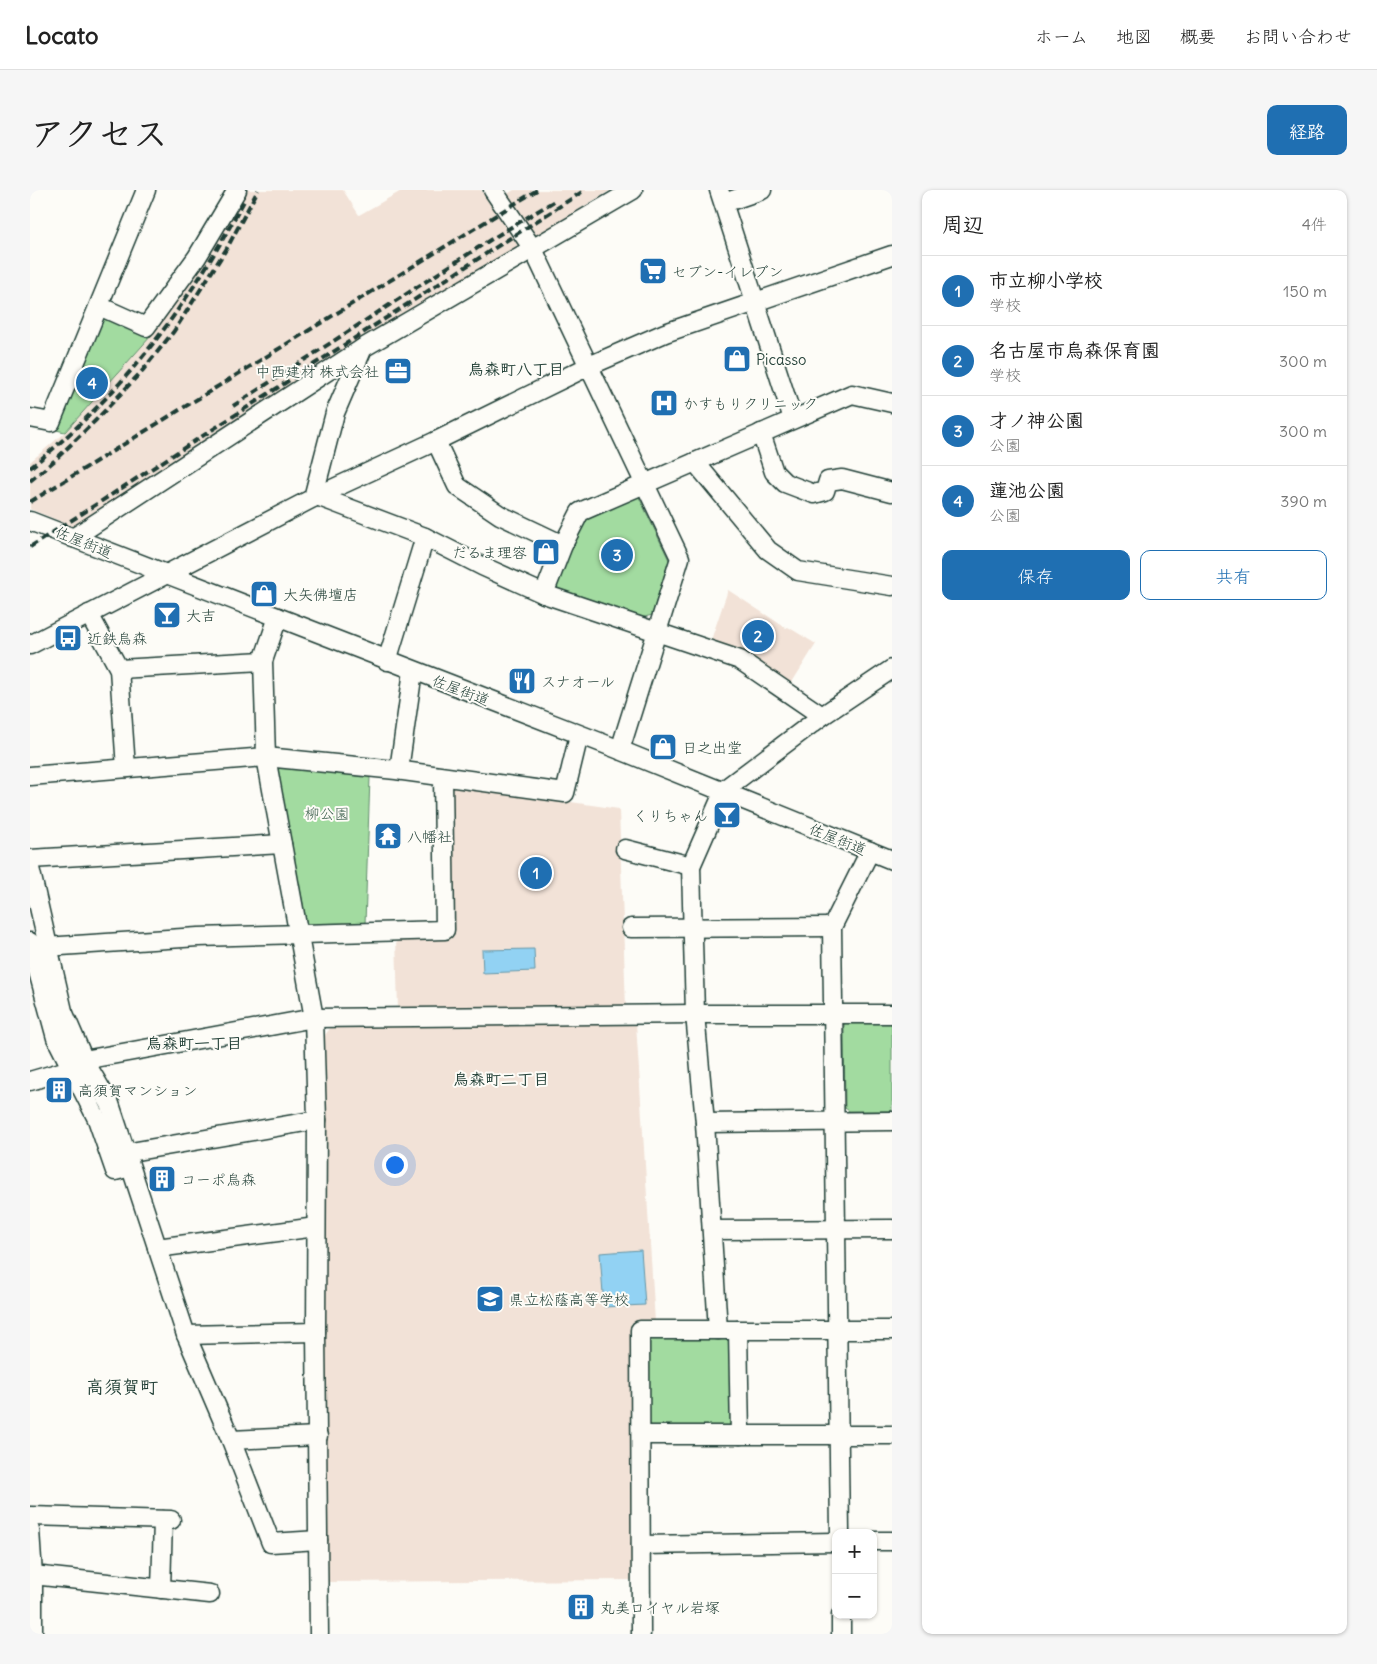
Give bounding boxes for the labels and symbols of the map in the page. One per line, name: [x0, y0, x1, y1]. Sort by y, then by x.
supermarket icon: セブン-イレブン: [638, 256, 668, 286]
place label: セブン-イレブン: [672, 262, 783, 281]
shop icon: Picasso: [722, 344, 752, 374]
place label: Picasso: [756, 350, 807, 369]
office icon: 中西建材 株式会社: [383, 356, 413, 386]
district label: 烏森町八丁目: [468, 359, 564, 379]
place label: 中西建材 株式会社: [255, 362, 379, 381]
pin: 4: [76, 364, 108, 402]
hospital icon: かすもりクリニック: [649, 388, 679, 418]
place label: かすもりクリニック: [683, 394, 818, 413]
street label: 佐屋街道: [53, 522, 115, 562]
pin: 3: [601, 536, 633, 574]
shop icon: だるま理容: [531, 537, 561, 567]
place label: だるま理容: [452, 543, 527, 562]
shop icon: 大矢佛壇店: [249, 579, 279, 609]
place label: 大矢佛壇店: [283, 585, 358, 604]
bar icon: 大吉: [152, 600, 182, 630]
place label: 大吉: [186, 606, 216, 625]
pin: 2: [742, 617, 774, 655]
bus stop icon: 近鉄烏森: [53, 623, 83, 653]
place label: 近鉄烏森: [87, 629, 147, 648]
restaurant icon: スナオール: [507, 666, 537, 696]
street label: 佐屋街道: [430, 670, 492, 710]
place label: スナオール: [541, 672, 615, 691]
shop icon: 日之出堂: [648, 732, 678, 762]
place label: 日之出堂: [682, 738, 742, 757]
bar icon: くりちゃん: [712, 800, 742, 830]
park label: 柳公園: [304, 804, 350, 823]
place label: くりちゃん: [633, 806, 708, 825]
street label: 佐屋街道: [807, 819, 869, 859]
temple icon: 八幡社: [373, 821, 403, 851]
place label: 八幡社: [407, 827, 452, 846]
pin: 1: [520, 854, 552, 892]
district label: 烏森町一丁目: [146, 1033, 242, 1053]
district label: 烏森町二丁目: [453, 1069, 549, 1089]
building icon: 高須賀マンション: [44, 1075, 74, 1105]
place label: 高須賀マンション: [78, 1081, 197, 1100]
your location: [382, 1152, 408, 1178]
building icon: コーポ烏森: [147, 1164, 177, 1194]
place label: コーポ烏森: [181, 1170, 256, 1189]
school or university icon: 県立松蔭高等学校: [475, 1284, 505, 1314]
place label: 県立松蔭高等学校: [509, 1290, 629, 1309]
district label: 高須賀町: [86, 1375, 158, 1398]
building icon: 丸美ロイヤル岩塚: [566, 1592, 596, 1622]
place label: 丸美ロイヤル岩塚: [600, 1598, 720, 1617]

